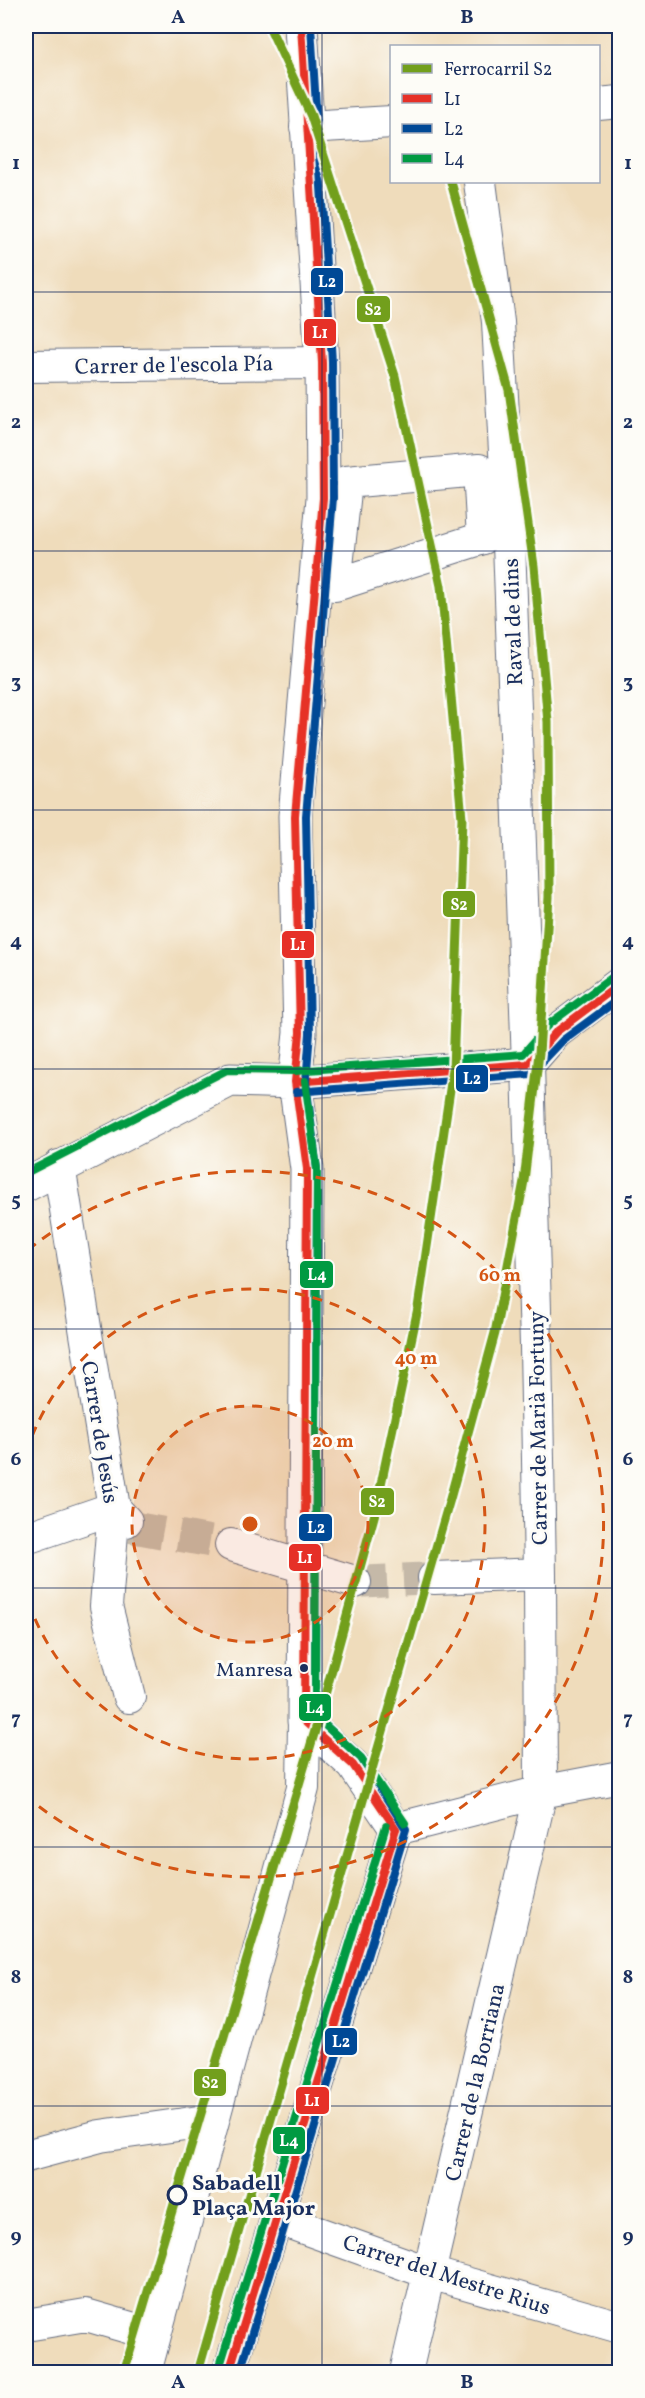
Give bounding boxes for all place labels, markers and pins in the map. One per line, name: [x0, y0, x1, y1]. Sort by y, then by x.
centre of rings: [240, 1514, 260, 1534]
place label: Manresa: [216, 1657, 293, 1685]
marker: Manresa: [298, 1662, 310, 1674]
place label: Sabadell Plaça Major: [192, 2169, 316, 2225]
marker: Sabadell Plaça Major: [167, 2185, 187, 2205]

